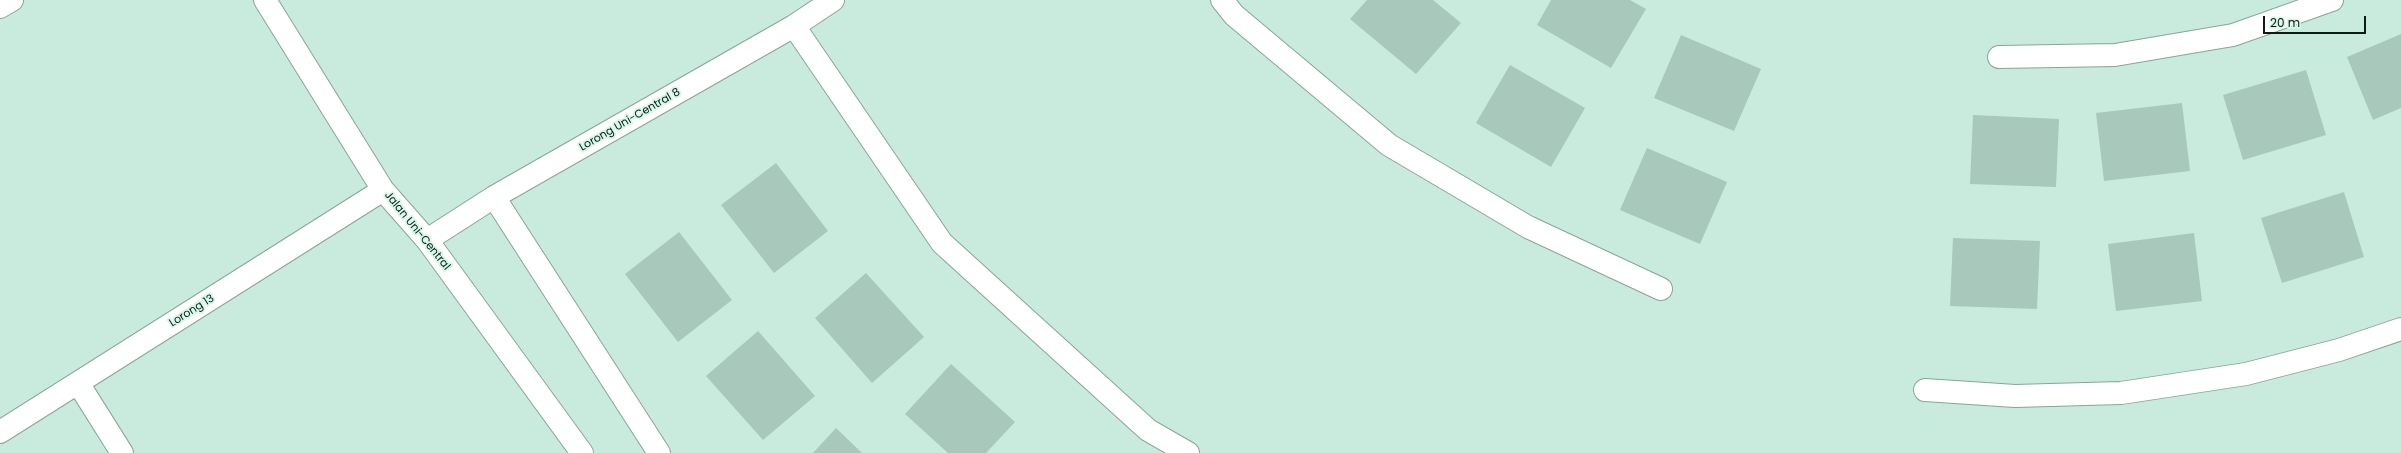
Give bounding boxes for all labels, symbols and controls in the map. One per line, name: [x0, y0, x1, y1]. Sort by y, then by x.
scale bar: [2265, 8, 2368, 34]
text: 20 m: [2270, 14, 2300, 31]
street label: Lorong Uni-Central 8: [577, 86, 683, 154]
street label: Jalan Uni-Central: [381, 189, 453, 273]
street label: Lorong 13: [167, 292, 217, 330]

